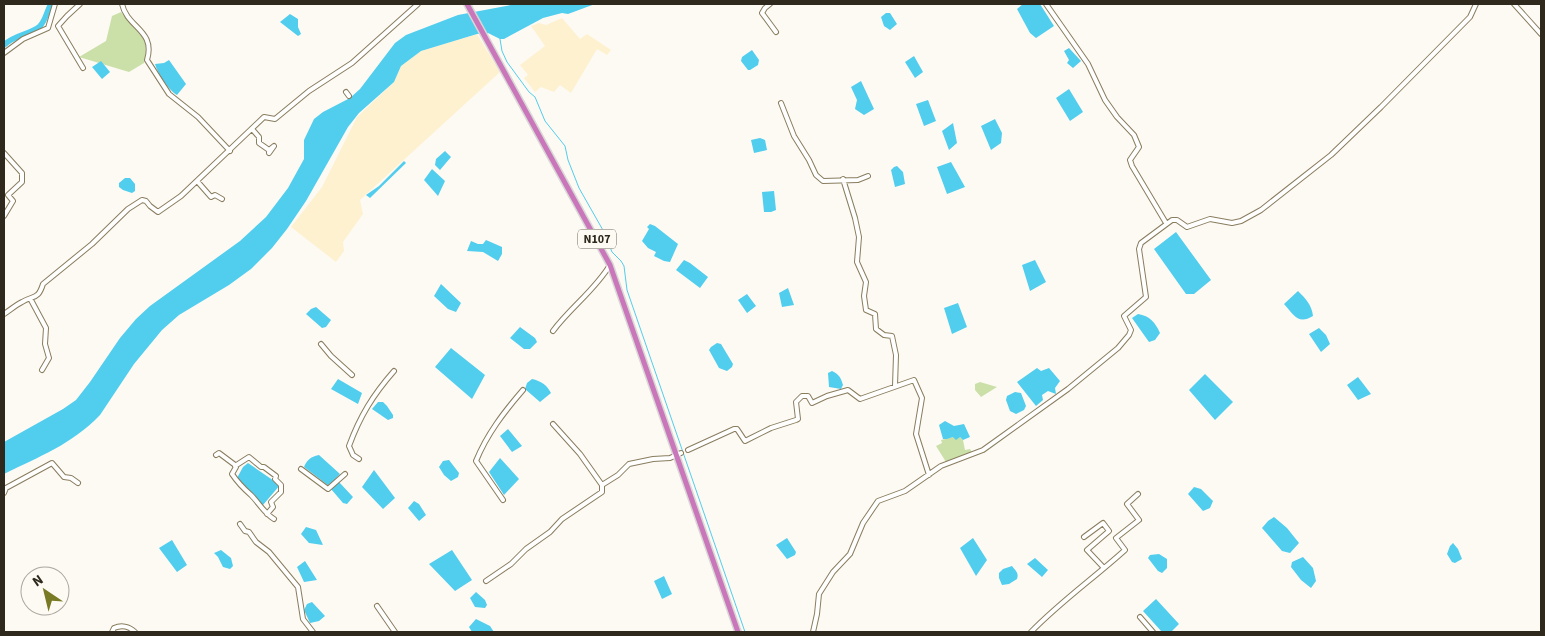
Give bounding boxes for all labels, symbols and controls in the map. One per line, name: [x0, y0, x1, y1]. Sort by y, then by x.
road number: N107: [578, 230, 616, 248]
north arrow: [20, 566, 70, 616]
text: N: [29, 570, 48, 592]

